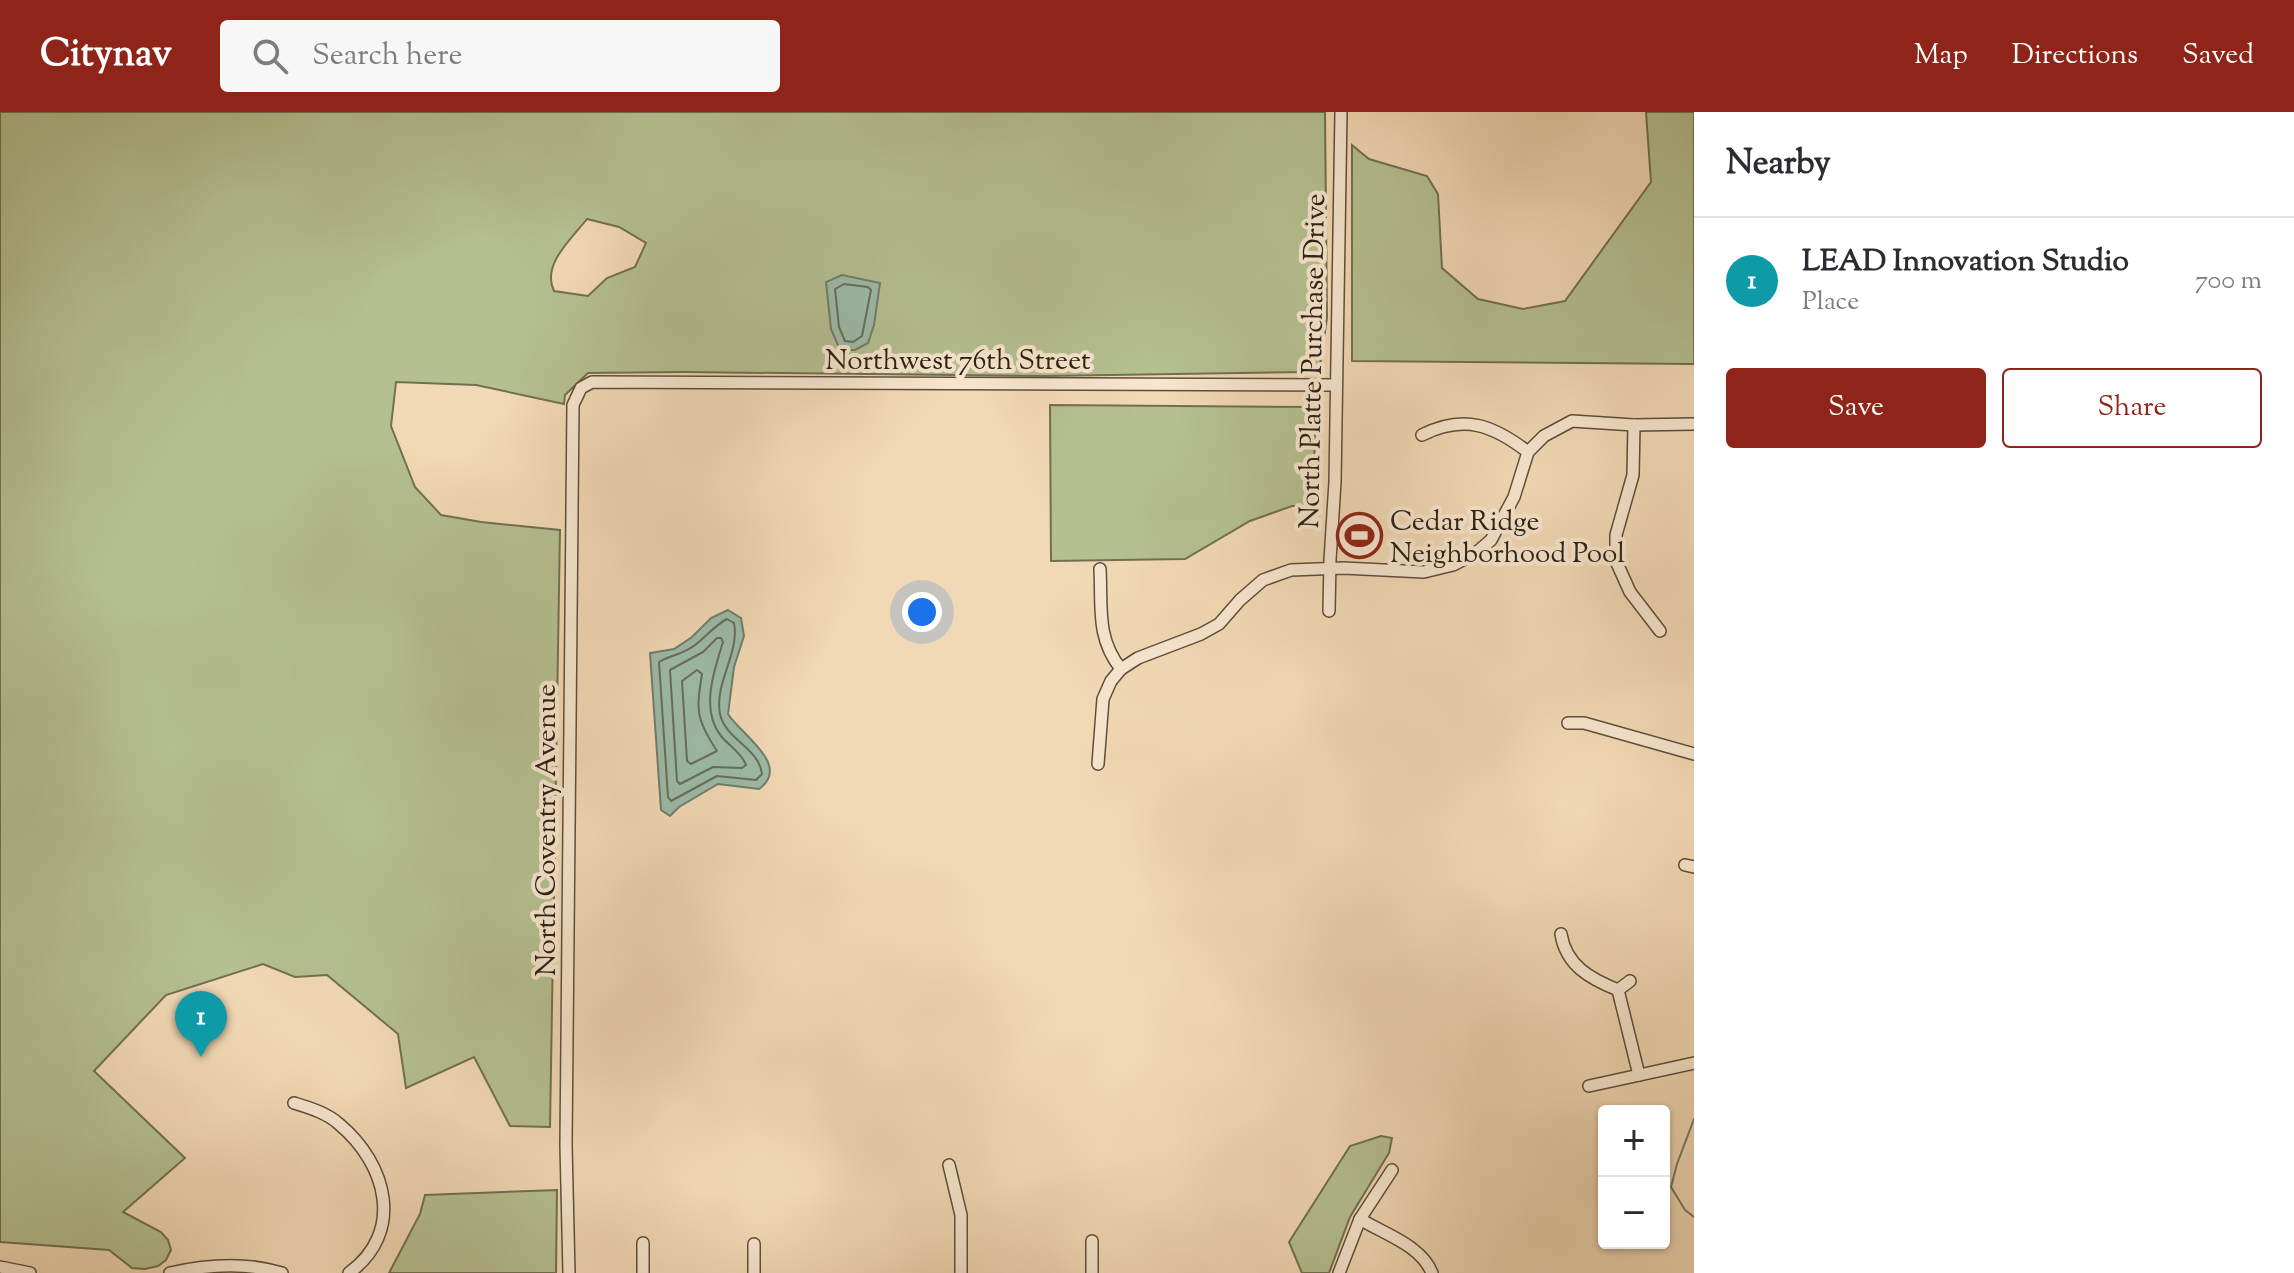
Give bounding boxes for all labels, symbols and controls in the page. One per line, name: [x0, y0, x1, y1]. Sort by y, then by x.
search box: [220, 20, 780, 92]
text: Citynav: [40, 29, 172, 83]
icon: search: [248, 34, 292, 78]
text: Search here: [312, 35, 462, 78]
text: Map: [1914, 36, 1968, 76]
text: Directions: [2012, 36, 2138, 76]
text: Saved: [2182, 36, 2254, 76]
text: Nearby: [1726, 140, 1831, 189]
street label: North Platte Purchase Drive: [1291, 193, 1337, 529]
text: LEAD Innovation Studio: [1802, 241, 2129, 284]
text: 1: [1748, 263, 1756, 300]
text: 700 m: [2195, 263, 2262, 300]
text: Place: [1802, 284, 1859, 321]
street label: Northwest 76th Street: [825, 342, 1091, 382]
button: Save: [1726, 368, 1986, 448]
button: Share: [2002, 368, 2262, 448]
place label: Cedar Ridge Neighborhood Pool: [1390, 503, 1625, 575]
sports icon: Cedar Ridge Neighborhood Pool: [1335, 512, 1383, 560]
your location: [902, 592, 942, 632]
street label: North Coventry Avenue: [528, 684, 568, 976]
pin: 1: [175, 991, 227, 1057]
map controls: [1598, 1105, 1670, 1249]
button: +: [1598, 1105, 1670, 1177]
button: −: [1598, 1177, 1670, 1249]

